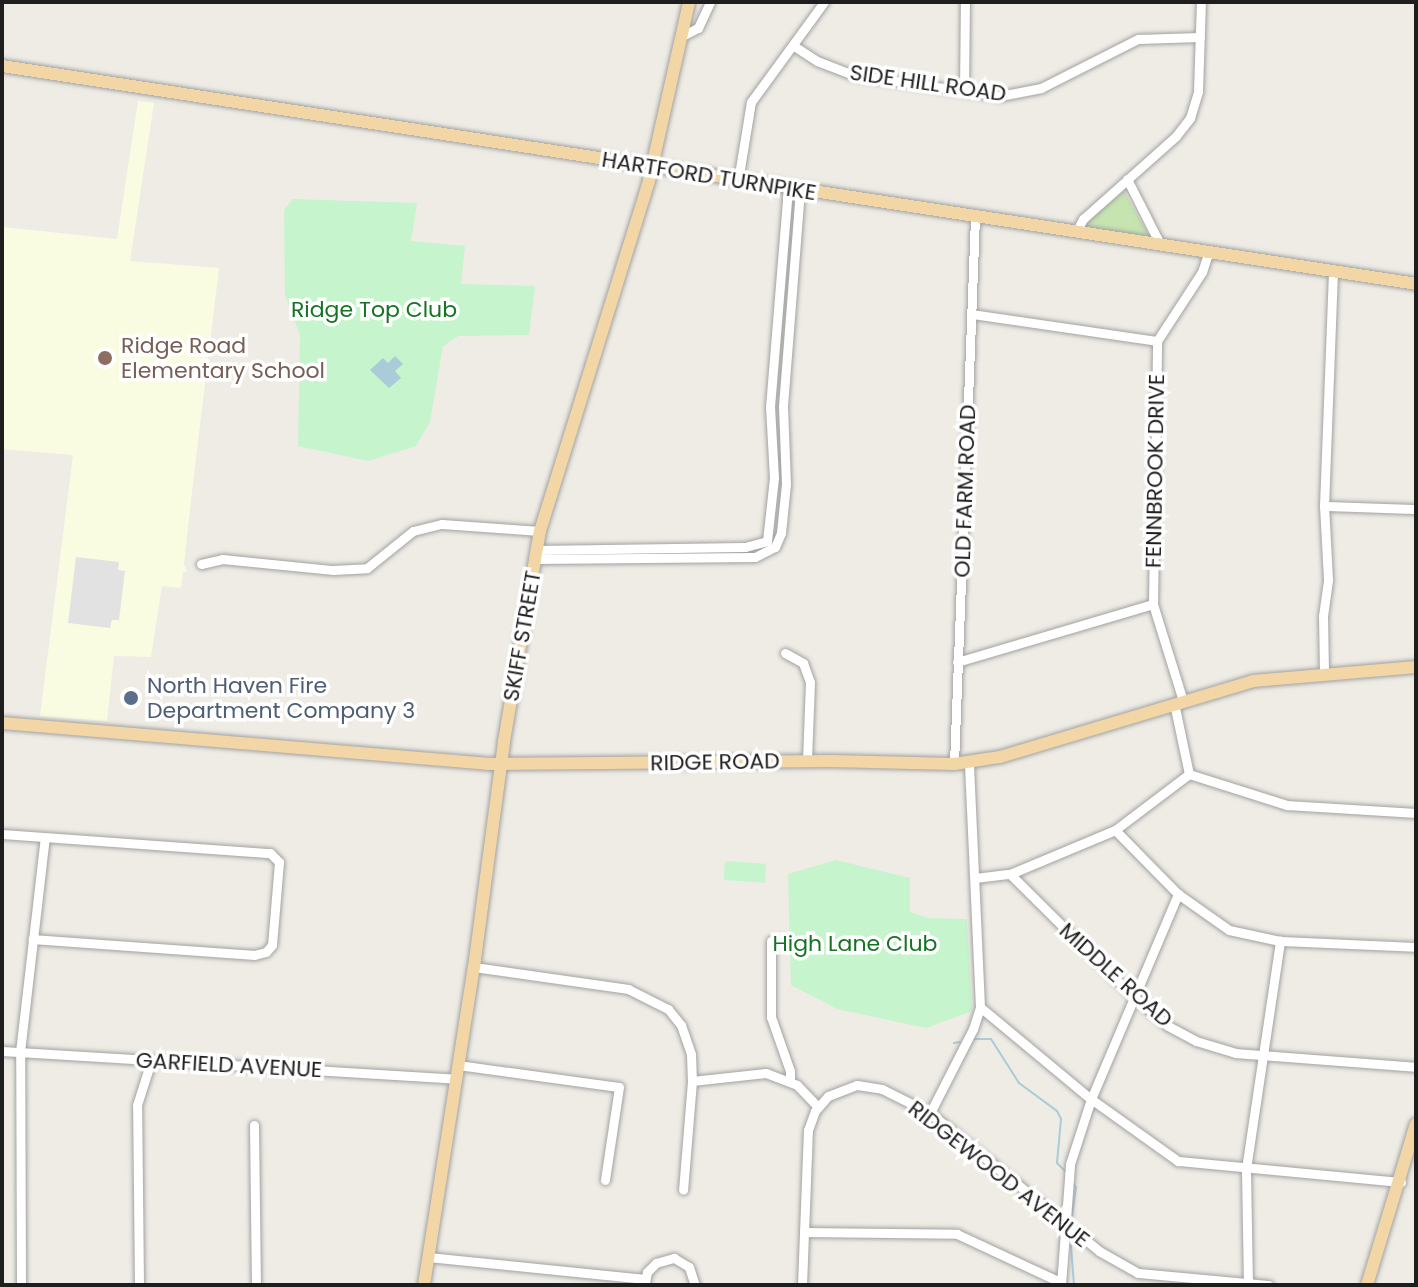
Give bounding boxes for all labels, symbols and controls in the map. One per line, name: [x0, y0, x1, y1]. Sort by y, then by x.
street label: SIDE HILL ROAD: [848, 59, 1008, 107]
street label: HARTFORD TURNPIKE: [600, 146, 818, 206]
park label: Ridge Top Club: [291, 297, 457, 323]
place label: Ridge Road Elementary School: [121, 332, 325, 384]
marker: Ridge Road Elementary School: [96, 349, 114, 367]
street label: FENNBROOK DRIVE: [1140, 374, 1170, 568]
street label: OLD FARM ROAD: [949, 404, 981, 578]
street label: SKIFF STREET: [498, 569, 546, 703]
place label: North Haven Fire Department Company 3: [147, 672, 415, 724]
marker: North Haven Fire Department Company 3: [122, 689, 140, 707]
street label: RIDGE ROAD: [650, 748, 780, 776]
street label: MIDDLE ROAD: [1054, 917, 1178, 1033]
park label: High Lane Club: [773, 931, 937, 957]
street label: GARFIELD AVENUE: [135, 1047, 323, 1083]
street label: RIDGEWOOD AVENUE: [903, 1095, 1095, 1253]

